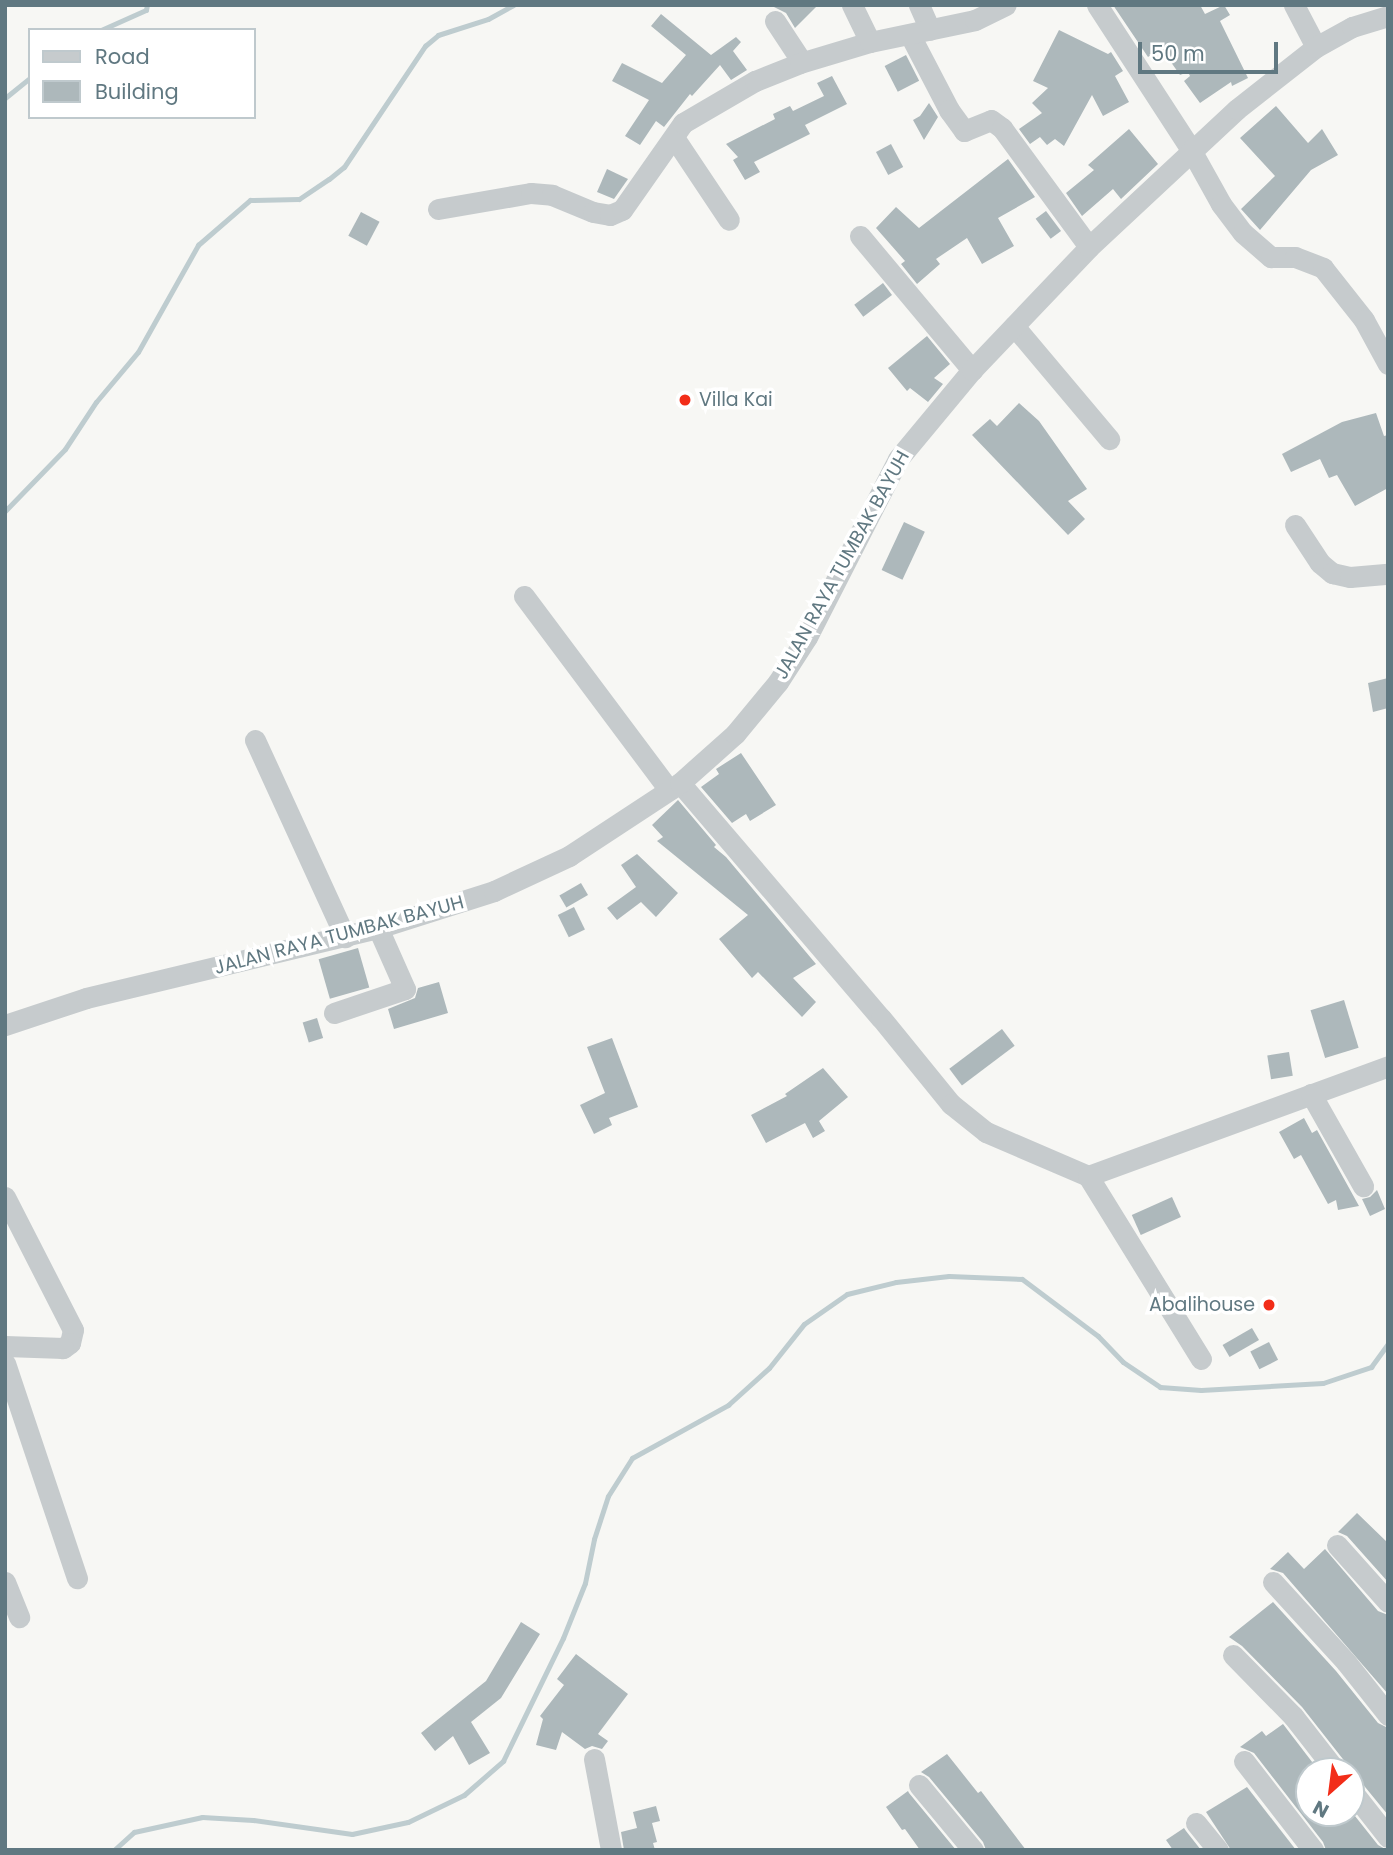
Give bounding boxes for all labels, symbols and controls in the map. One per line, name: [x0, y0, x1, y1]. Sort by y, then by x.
legend: [28, 28, 256, 119]
scale bar: [1141, 28, 1281, 72]
text: 50 m: [1151, 39, 1205, 68]
text: Road: [95, 42, 150, 71]
text: Building: [95, 77, 179, 106]
place label: Villa Kai: [699, 389, 773, 411]
marker: Villa Kai: [677, 392, 693, 408]
street label: JALAN RAYA TUMBAK BAYUH: [770, 447, 914, 683]
street label: JALAN RAYA TUMBAK BAYUH: [212, 891, 466, 979]
place label: Abalihouse: [1149, 1294, 1255, 1316]
marker: Abalihouse: [1261, 1297, 1277, 1313]
north arrow: [1295, 1757, 1365, 1827]
text: N: [1308, 1794, 1334, 1824]

